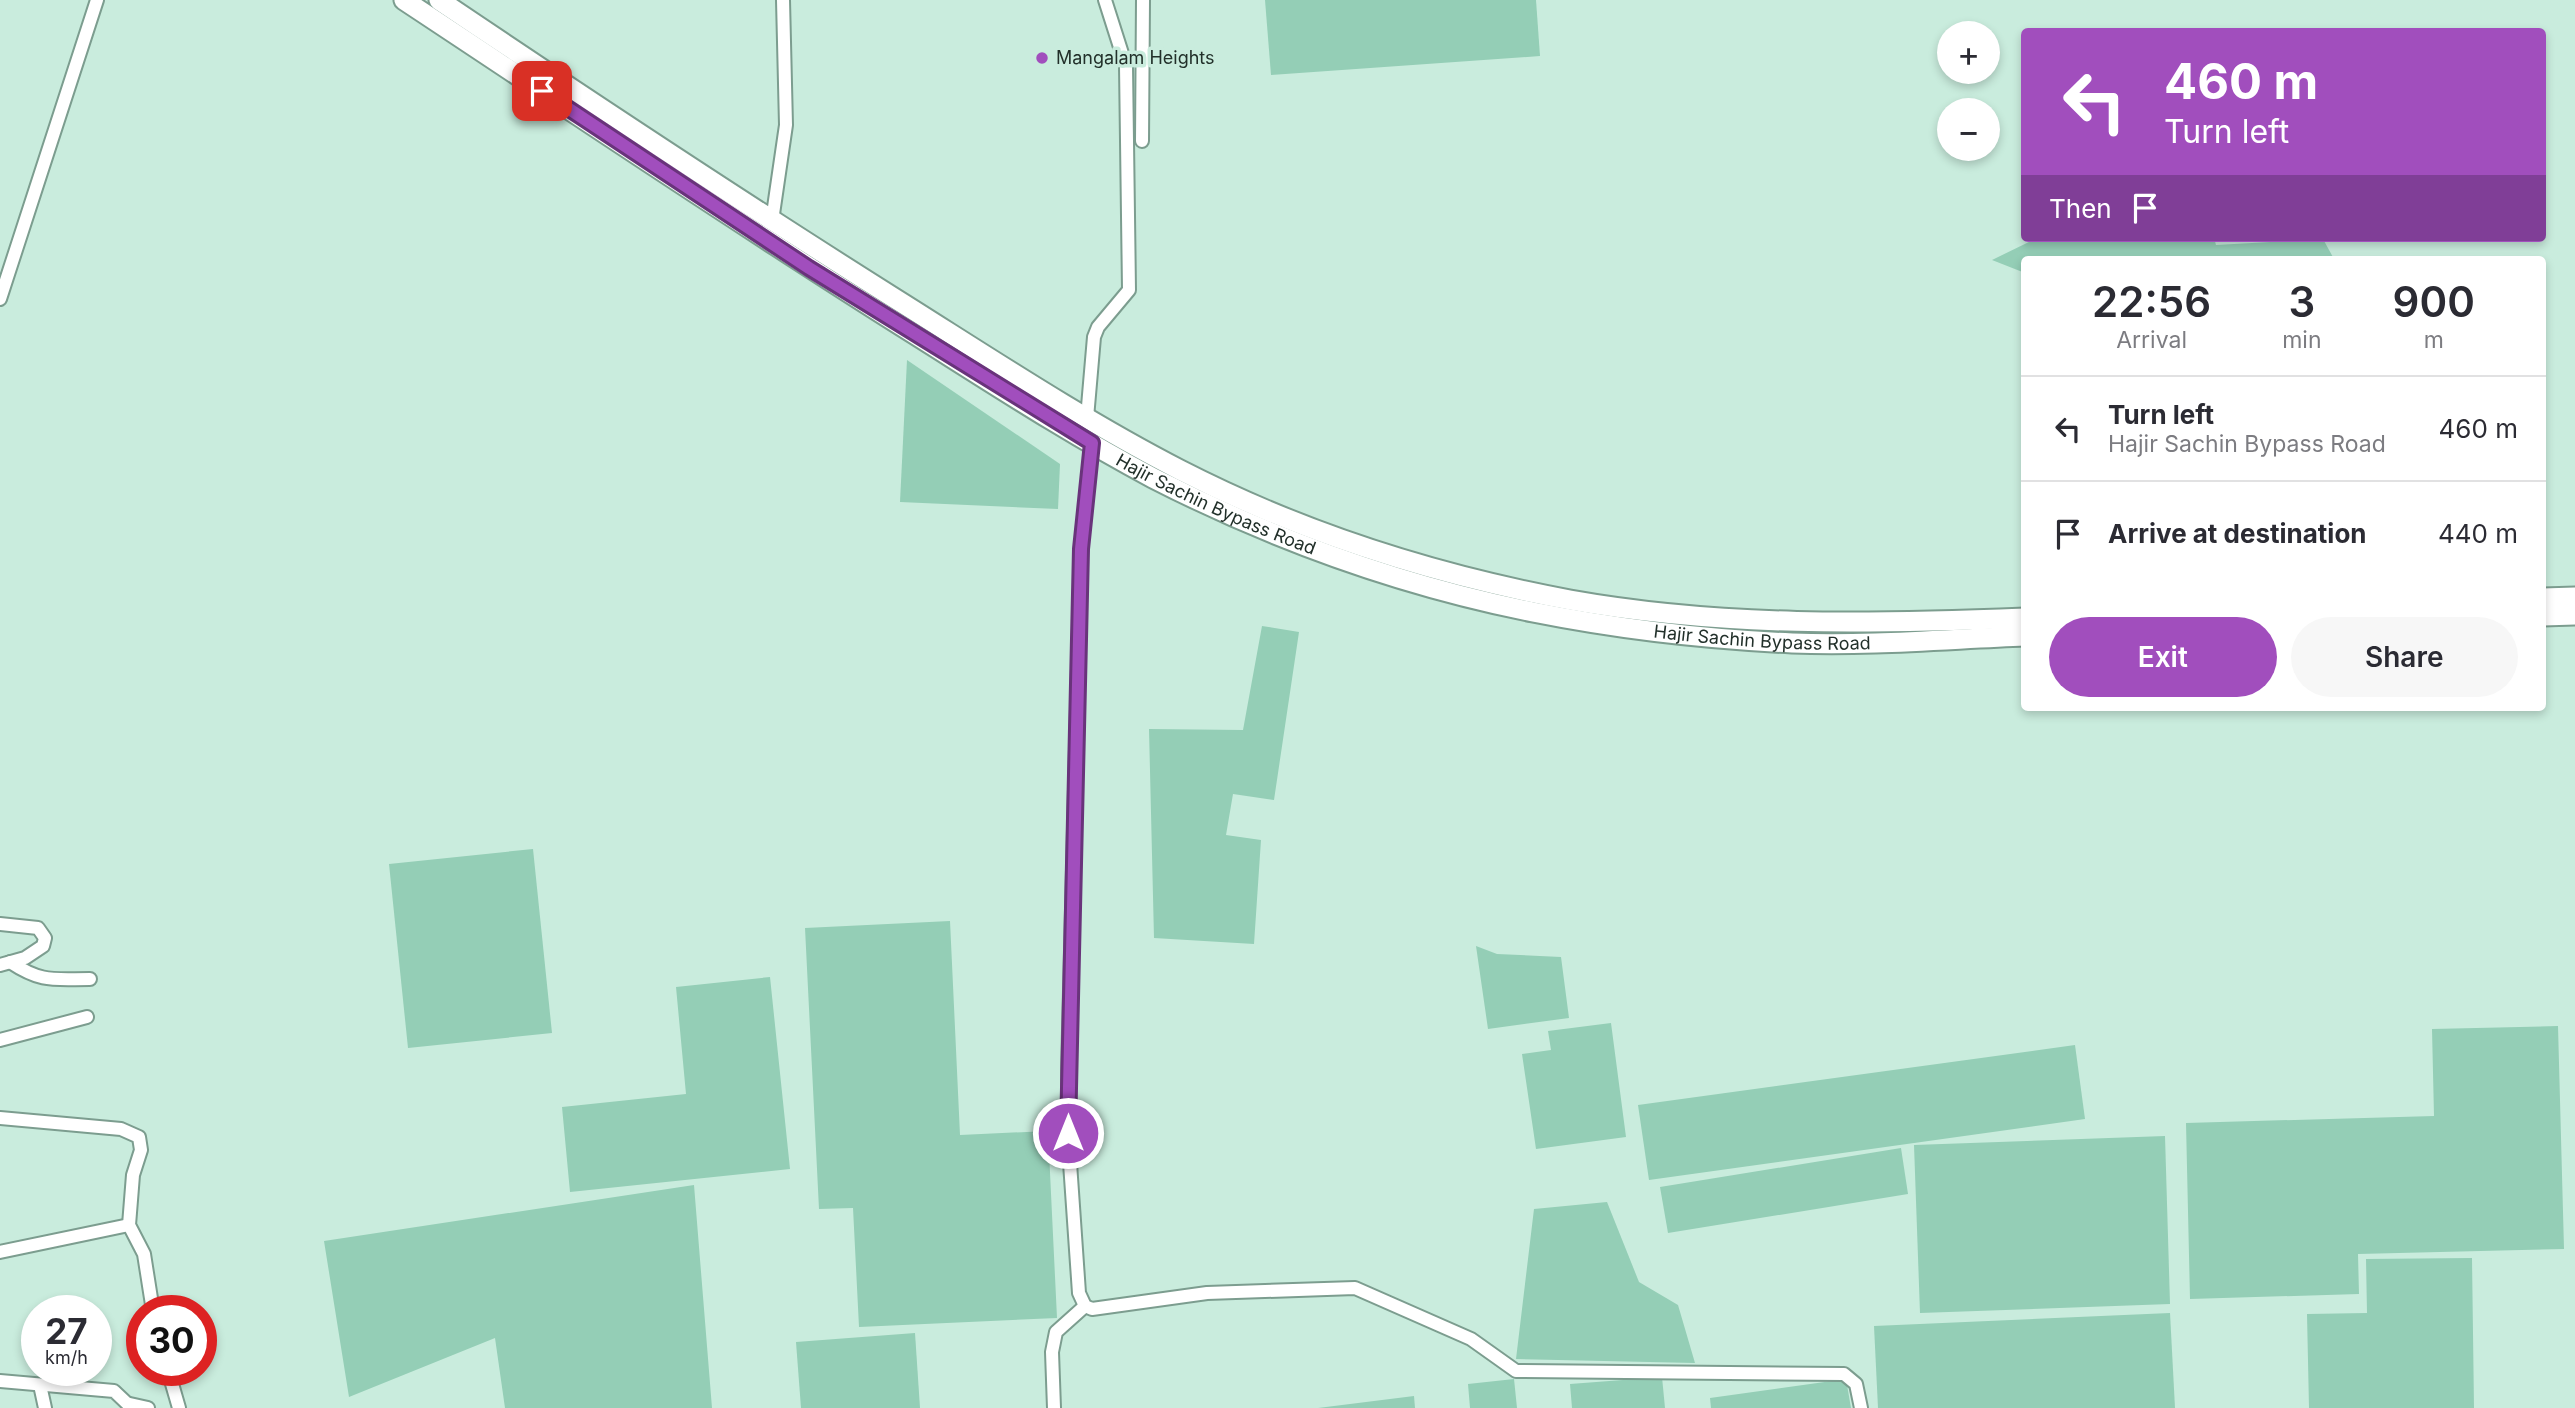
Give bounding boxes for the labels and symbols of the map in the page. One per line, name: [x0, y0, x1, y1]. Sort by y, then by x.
place label: Mangalam Heights: [1056, 47, 1215, 68]
marker: Mangalam Heights: [1034, 50, 1050, 66]
pin: [512, 61, 572, 121]
street label: Hajir Sachin Bypass Road: [1113, 449, 1319, 559]
street label: Hajir Sachin Bypass Road: [1653, 621, 1871, 654]
position arrow: [1031, 1096, 1105, 1170]
speed limit sign: 30: [126, 1295, 217, 1386]

